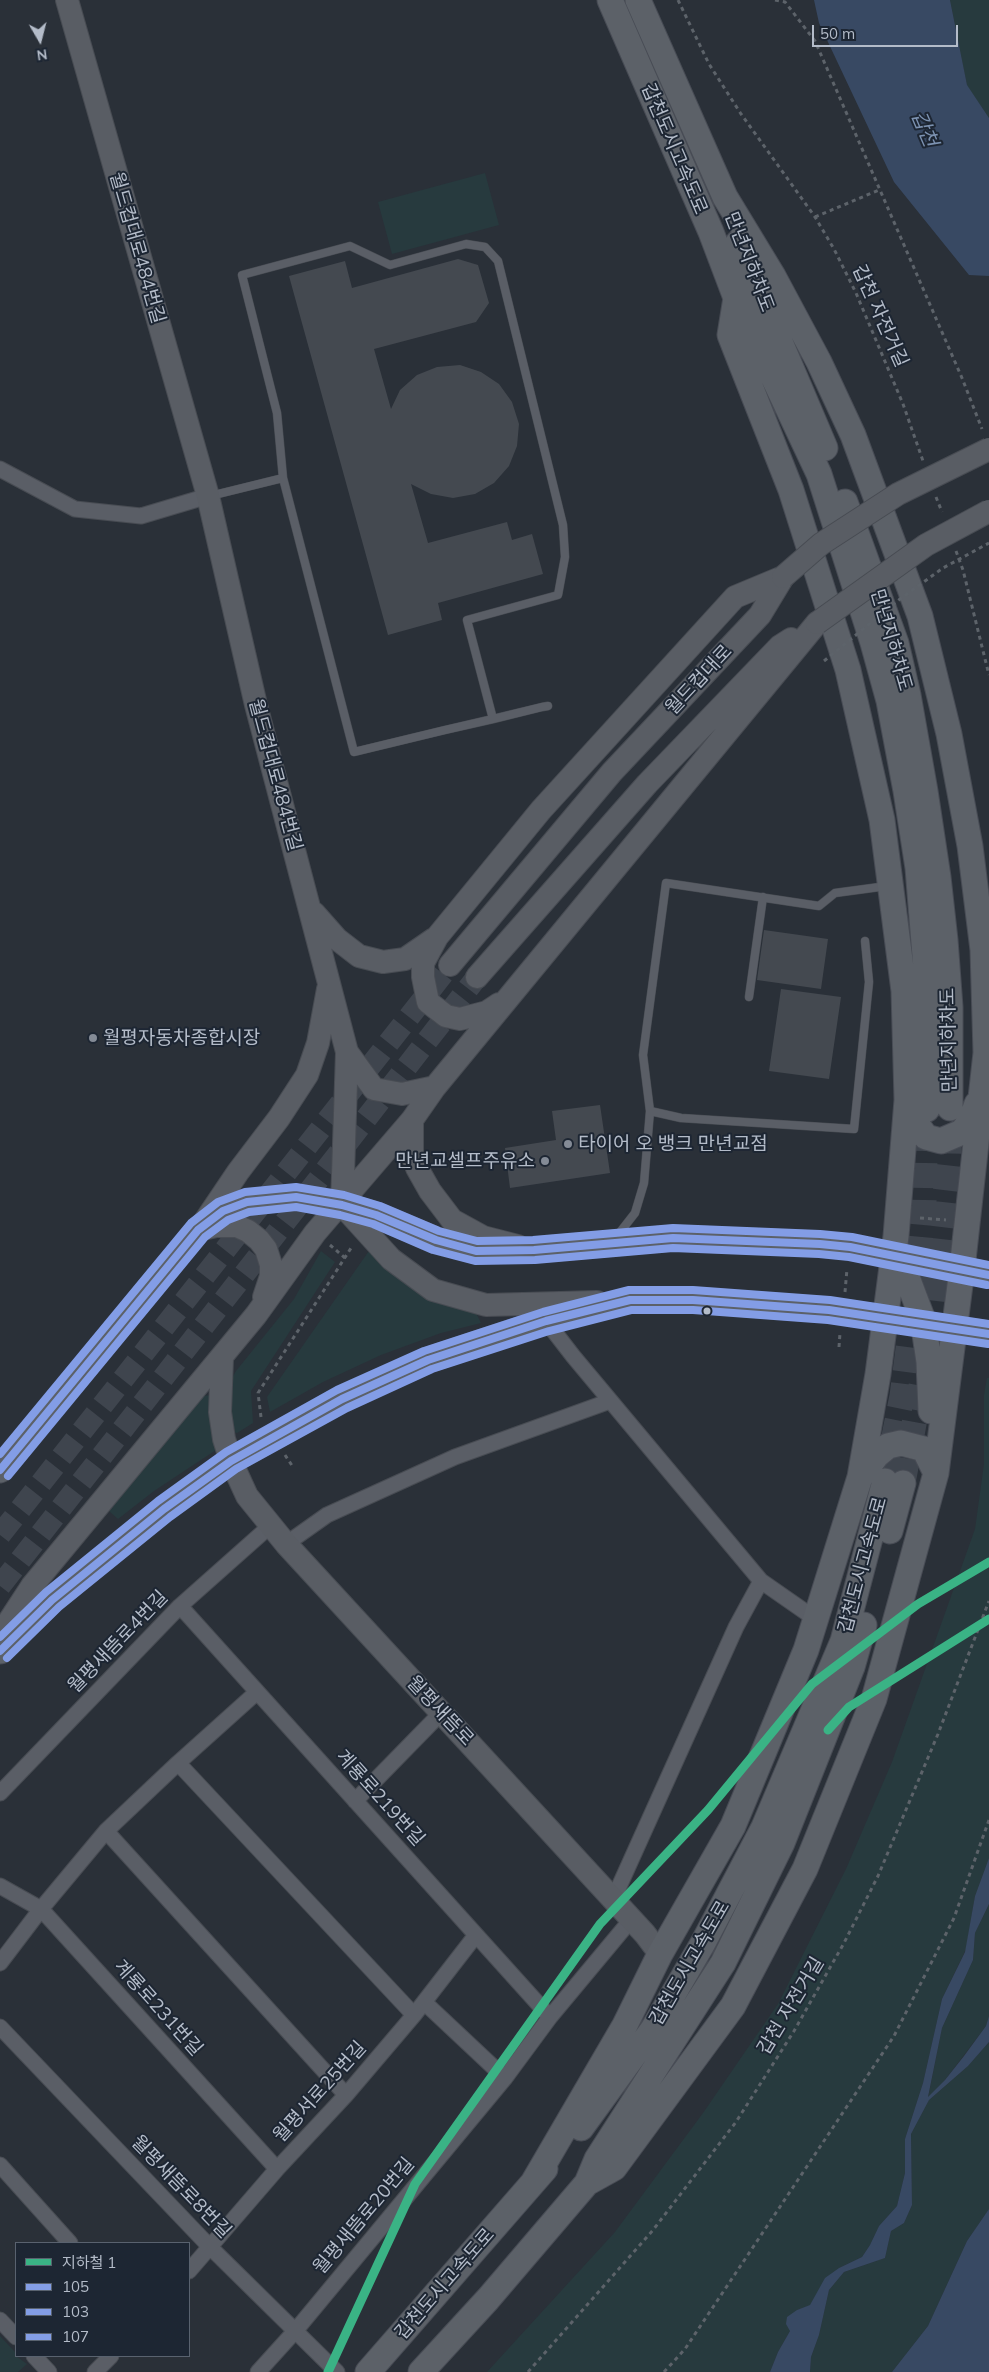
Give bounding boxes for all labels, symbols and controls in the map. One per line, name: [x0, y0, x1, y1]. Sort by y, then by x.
north arrow: [15, 15, 65, 65]
scale bar: [814, 15, 960, 47]
text: 50 m: [820, 24, 855, 43]
text: N: [36, 45, 49, 65]
street label: 갑천도시고속도로: [636, 80, 712, 218]
water label: 갑천: [906, 107, 942, 151]
street label: 월드컵대로484번길: [104, 170, 170, 326]
street label: 만년지하차도: [720, 209, 778, 315]
street label: 갑천 자전거길: [847, 261, 913, 371]
street label: 만년지하차도: [866, 586, 916, 694]
street label: 월드컵대로: [661, 640, 737, 720]
street label: 월드컵대로484번길: [244, 696, 306, 854]
street label: 만년지하차도: [937, 987, 961, 1093]
place label: 월평자동차종합시장: [103, 1027, 260, 1049]
marker: 월평자동차종합시장: [87, 1032, 99, 1044]
place label: 타이어 오 뱅크 만년교점: [578, 1133, 768, 1155]
marker: 타이어 오 뱅크 만년교점: [562, 1138, 574, 1150]
place label: 만년교셀프주유소: [395, 1150, 535, 1172]
marker: 만년교셀프주유소: [539, 1155, 551, 1167]
unlabelled marker: [702, 1306, 712, 1316]
street label: 갑천도시고속도로: [834, 1495, 892, 1635]
street label: 월평새뜸로4번길: [63, 1586, 173, 1698]
street label: 월평새뜸로: [402, 1671, 478, 1751]
street label: 계룡로219번길: [331, 1745, 429, 1851]
street label: 갑천도시고속도로: [645, 1897, 735, 2029]
street label: 갑천 자전거길: [753, 1953, 829, 2059]
street label: 계룡로231번길: [109, 1955, 207, 2061]
street label: 월평서로25번길: [269, 2037, 371, 2147]
street label: 월평새뜸로8번길: [126, 2131, 236, 2243]
street label: 월평새뜸로20번길: [309, 2153, 419, 2279]
street label: 갑천도시고속도로: [391, 2224, 499, 2344]
legend: [15, 2242, 190, 2357]
text: 지하철 1: [62, 2253, 116, 2272]
text: 105: [62, 2277, 89, 2296]
text: 103: [62, 2302, 89, 2321]
text: 107: [62, 2327, 89, 2346]

